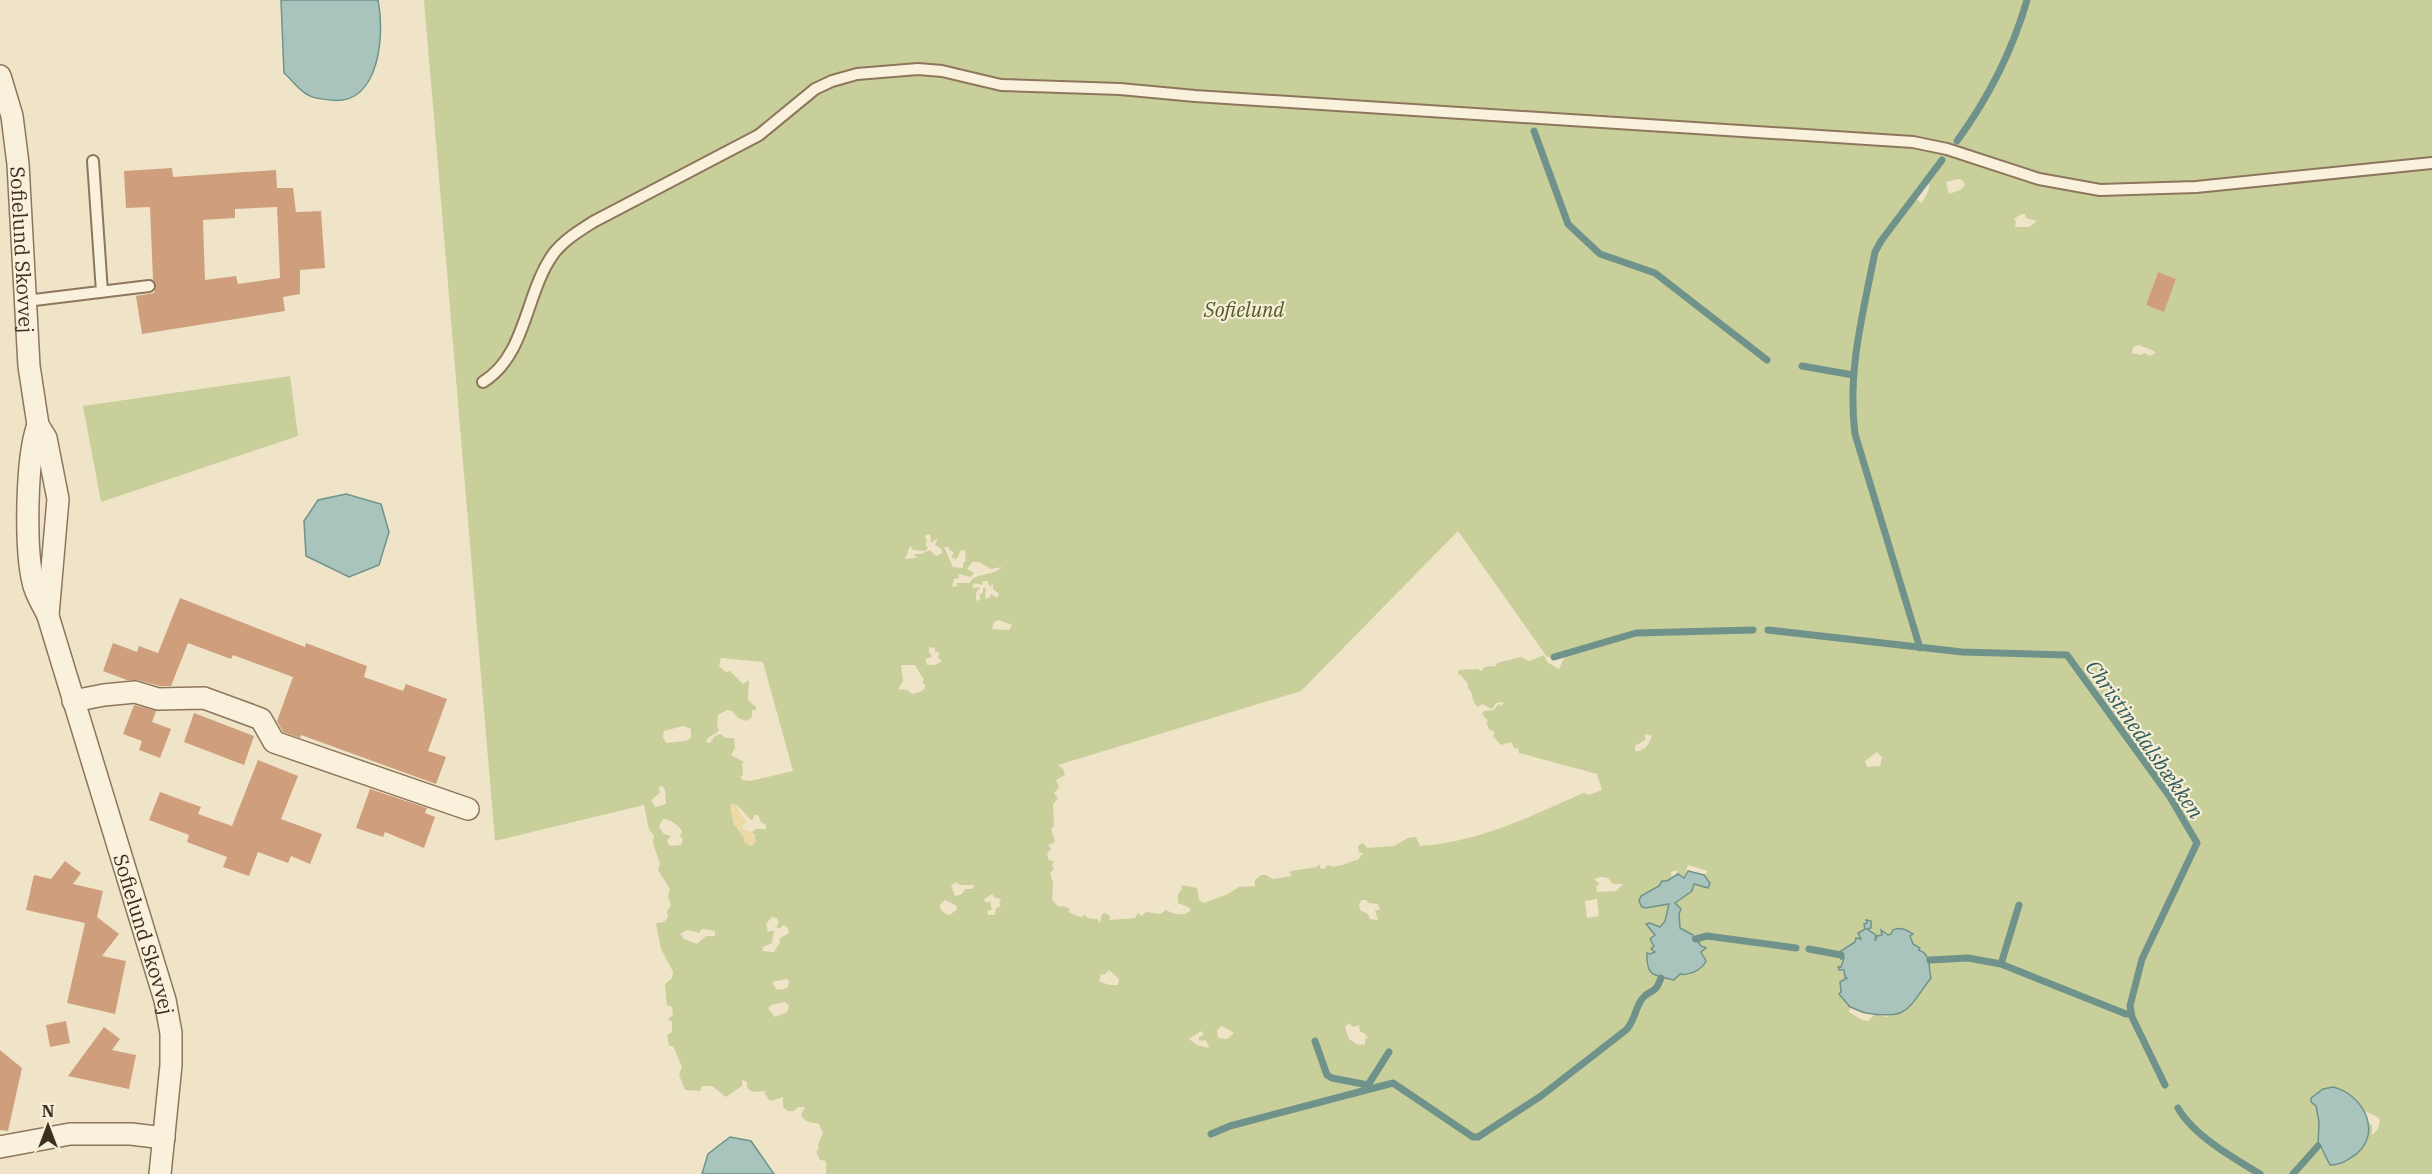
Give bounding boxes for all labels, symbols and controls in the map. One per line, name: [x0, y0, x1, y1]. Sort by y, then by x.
street label: Sofielund Skovvej: [5, 166, 41, 334]
park label: Sofielund: [1203, 296, 1285, 323]
water label: Christinedalsbækken: [2080, 654, 2210, 824]
street label: Sofielund Skovvej: [108, 850, 181, 1017]
north arrow: [18, 1096, 78, 1156]
text: N: [42, 1101, 54, 1121]

